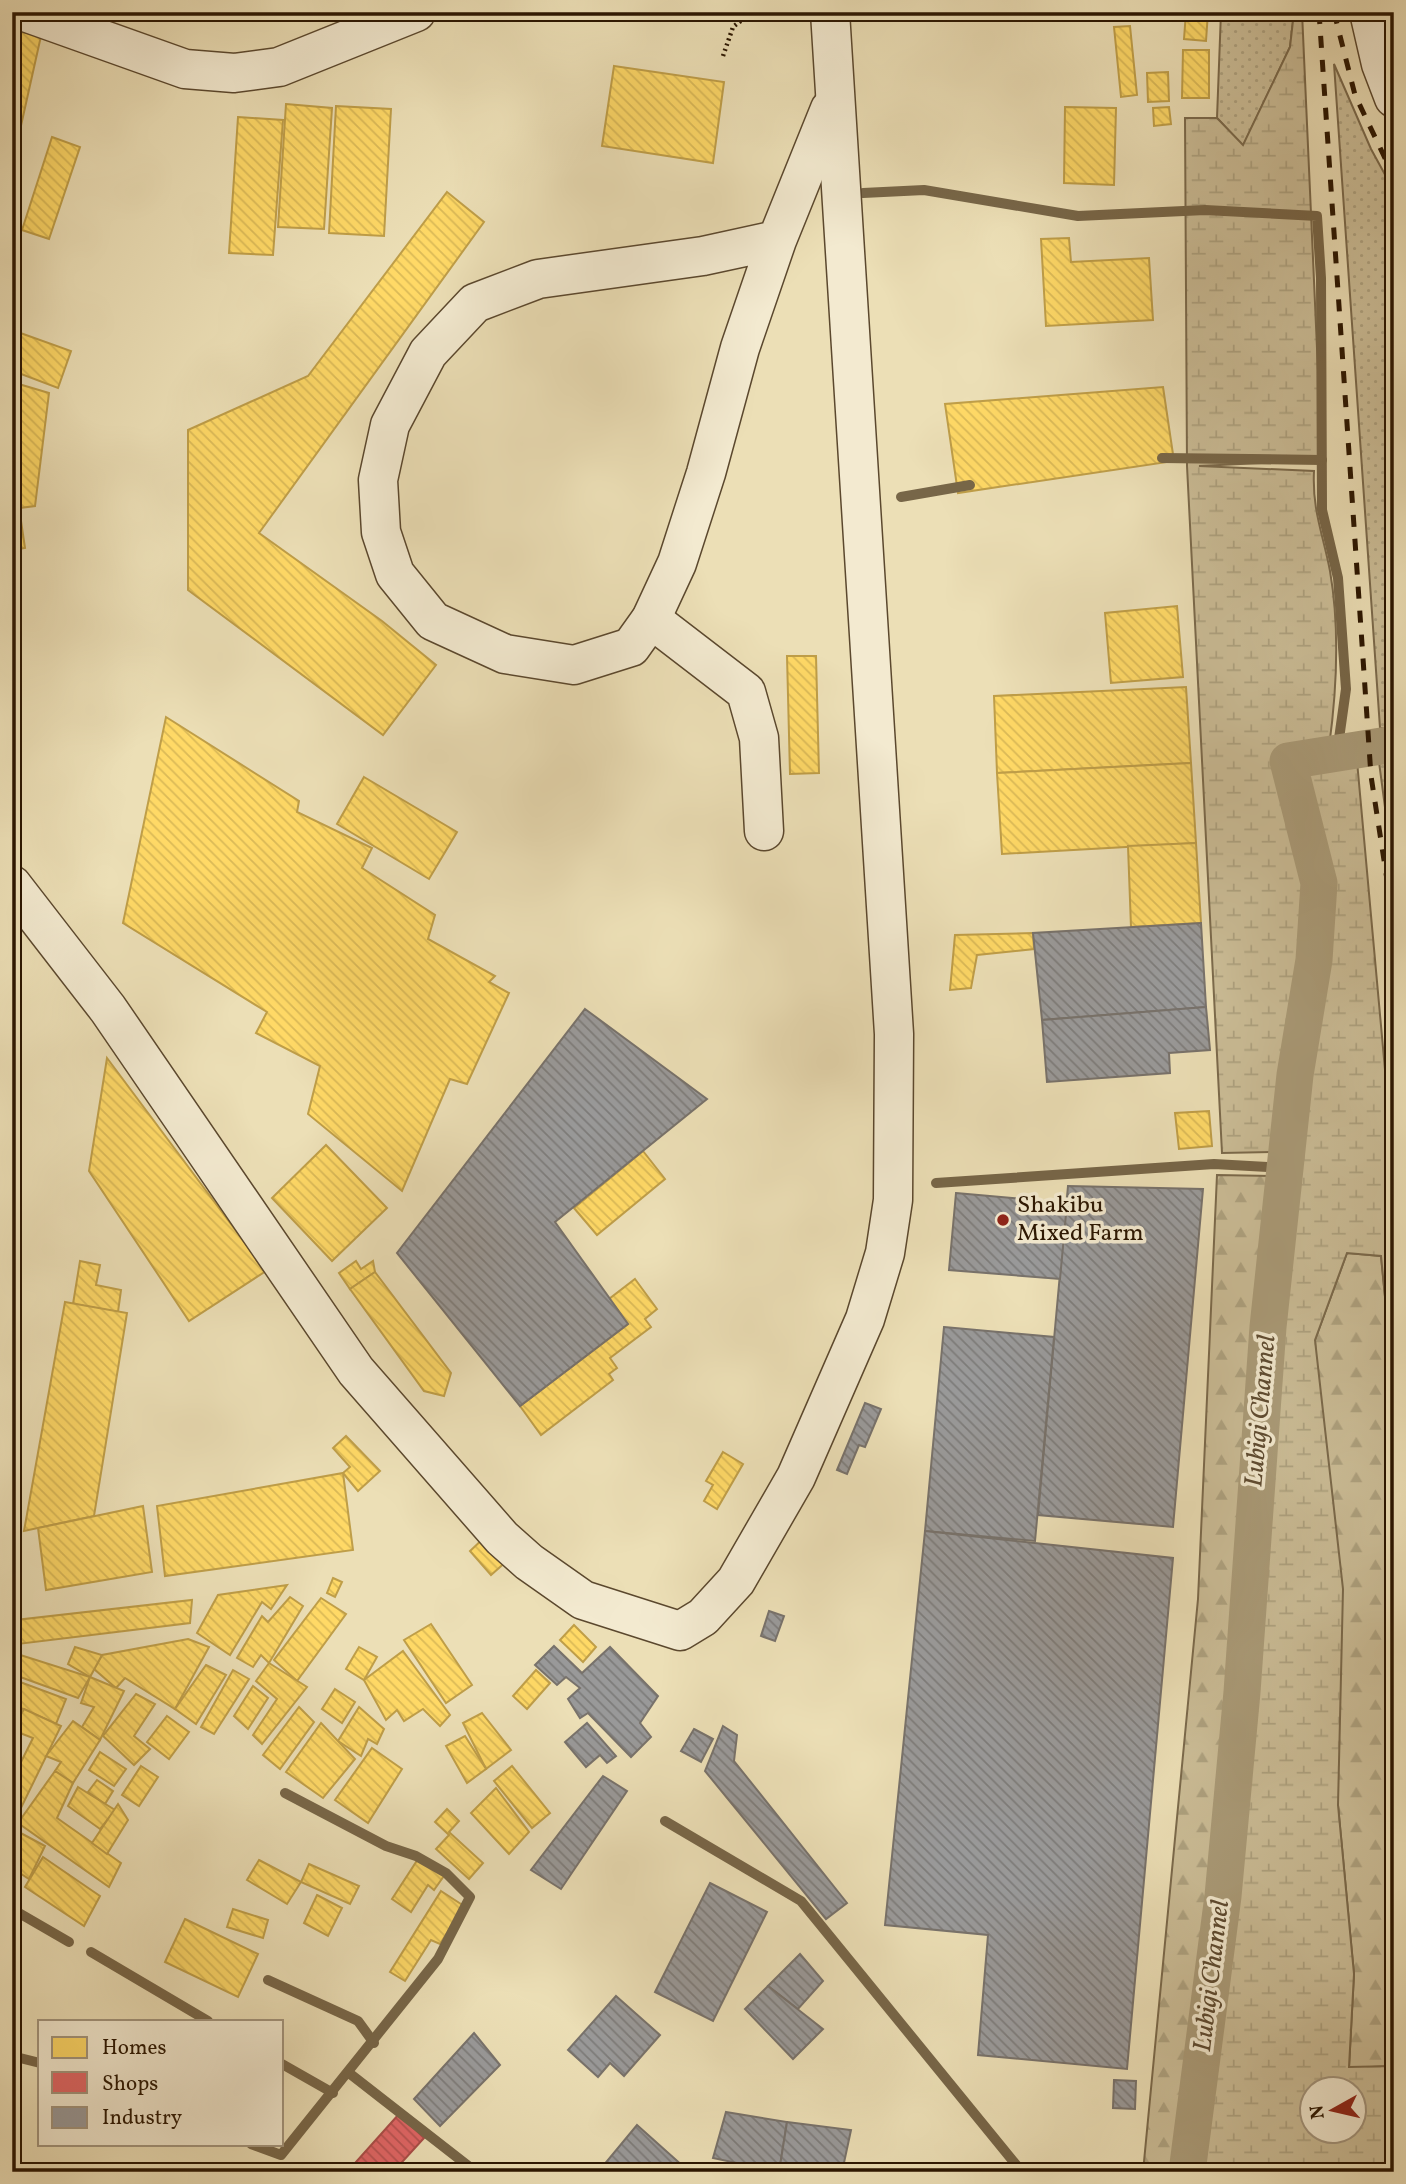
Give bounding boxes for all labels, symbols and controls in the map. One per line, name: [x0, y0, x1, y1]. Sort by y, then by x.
place label: Shakibu Mixed Farm: [1017, 1189, 1144, 1251]
marker: Shakibu Mixed Farm: [995, 1212, 1011, 1228]
water label: Lubigi Channel: [1236, 1333, 1286, 1489]
water label: Lubigi Channel: [1185, 1898, 1239, 2054]
legend: [38, 2020, 284, 2146]
text: Homes: [102, 2034, 167, 2063]
text: Shops: [102, 2070, 158, 2099]
north arrow: [1298, 2076, 1368, 2146]
text: N: [1304, 2103, 1332, 2121]
text: Industry: [102, 2104, 183, 2133]

